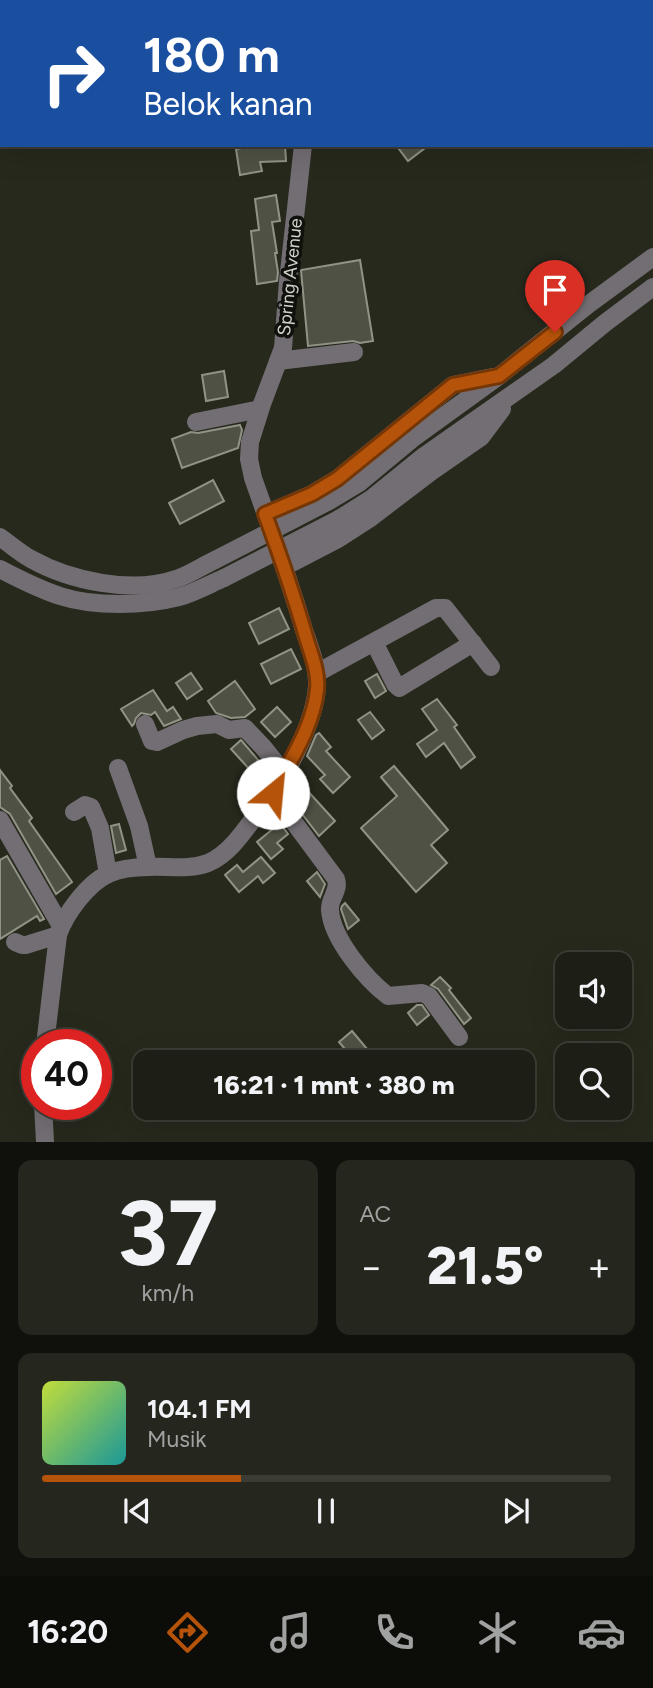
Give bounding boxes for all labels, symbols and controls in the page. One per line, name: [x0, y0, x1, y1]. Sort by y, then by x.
text: 180 m: [143, 25, 280, 84]
icon: right: [28, 28, 119, 119]
text: Belok kanan: [143, 85, 313, 123]
street label: Spring Avenue: [273, 217, 307, 337]
pin: [525, 260, 585, 332]
icon: arrive: [536, 271, 574, 309]
position arrow: [236, 756, 310, 830]
map controls: [555, 952, 632, 1120]
button: sound: [555, 952, 632, 1029]
speed limit sign: 40: [21, 1029, 112, 1120]
button: search: [555, 1043, 632, 1120]
text: 16:21 · 1 mnt · 380 m: [213, 1069, 455, 1101]
text: 37: [117, 1179, 218, 1288]
text: AC: [360, 1200, 391, 1228]
text: 21.5°: [427, 1235, 544, 1297]
text: −: [360, 1244, 383, 1290]
text: +: [587, 1244, 611, 1290]
text: km/h: [141, 1279, 194, 1307]
text: 104.1 FM: [147, 1393, 252, 1425]
text: Musik: [147, 1425, 207, 1453]
icon: previous: [118, 1492, 156, 1530]
icon: pause: [307, 1492, 345, 1530]
icon: next: [497, 1492, 535, 1530]
icon: directions: [163, 1608, 212, 1657]
icon: music: [266, 1608, 315, 1657]
icon: phone: [370, 1608, 419, 1657]
icon: climate: [473, 1608, 522, 1657]
icon: car: [577, 1608, 626, 1657]
text: 16:20: [27, 1613, 108, 1651]

